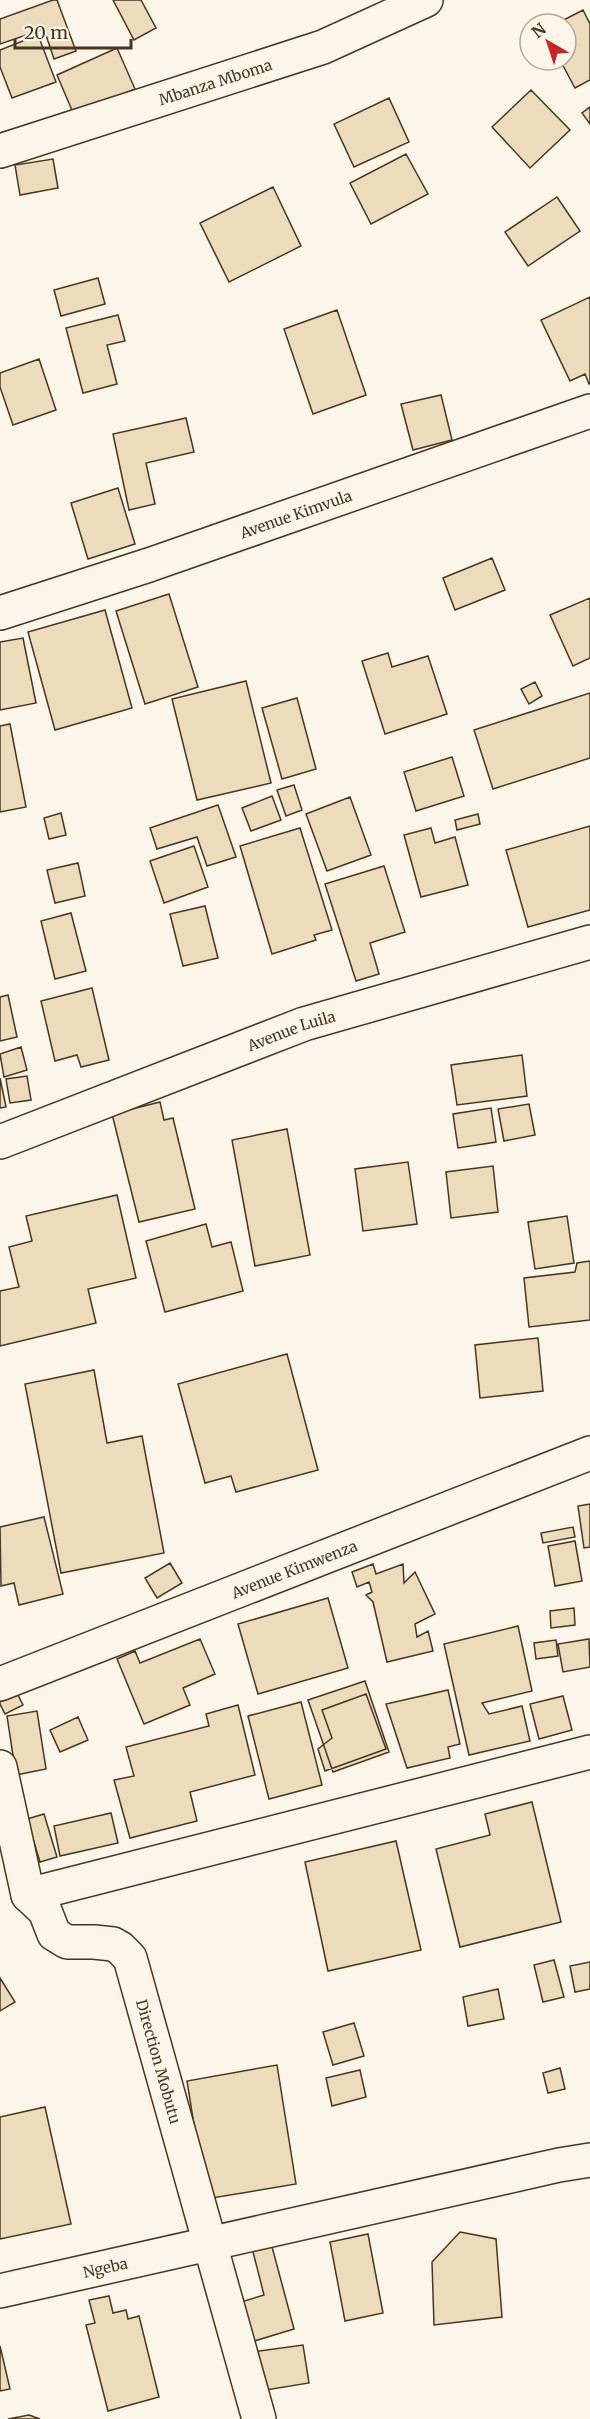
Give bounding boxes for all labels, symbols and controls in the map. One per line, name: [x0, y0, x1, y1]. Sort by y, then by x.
scale bar: [15, 12, 130, 50]
north arrow: [518, 12, 578, 72]
text: N: [527, 18, 550, 42]
text: 20 m: [24, 21, 68, 44]
street label: Mbanza Mboma: [156, 55, 274, 109]
street label: Avenue Kimvula: [236, 485, 354, 542]
street label: Avenue Luila: [243, 1006, 337, 1055]
street label: Avenue Kimwenza: [228, 1536, 360, 1602]
street label: Direction Mobutu: [132, 1997, 185, 2126]
street label: Ngeba: [81, 2253, 129, 2281]

